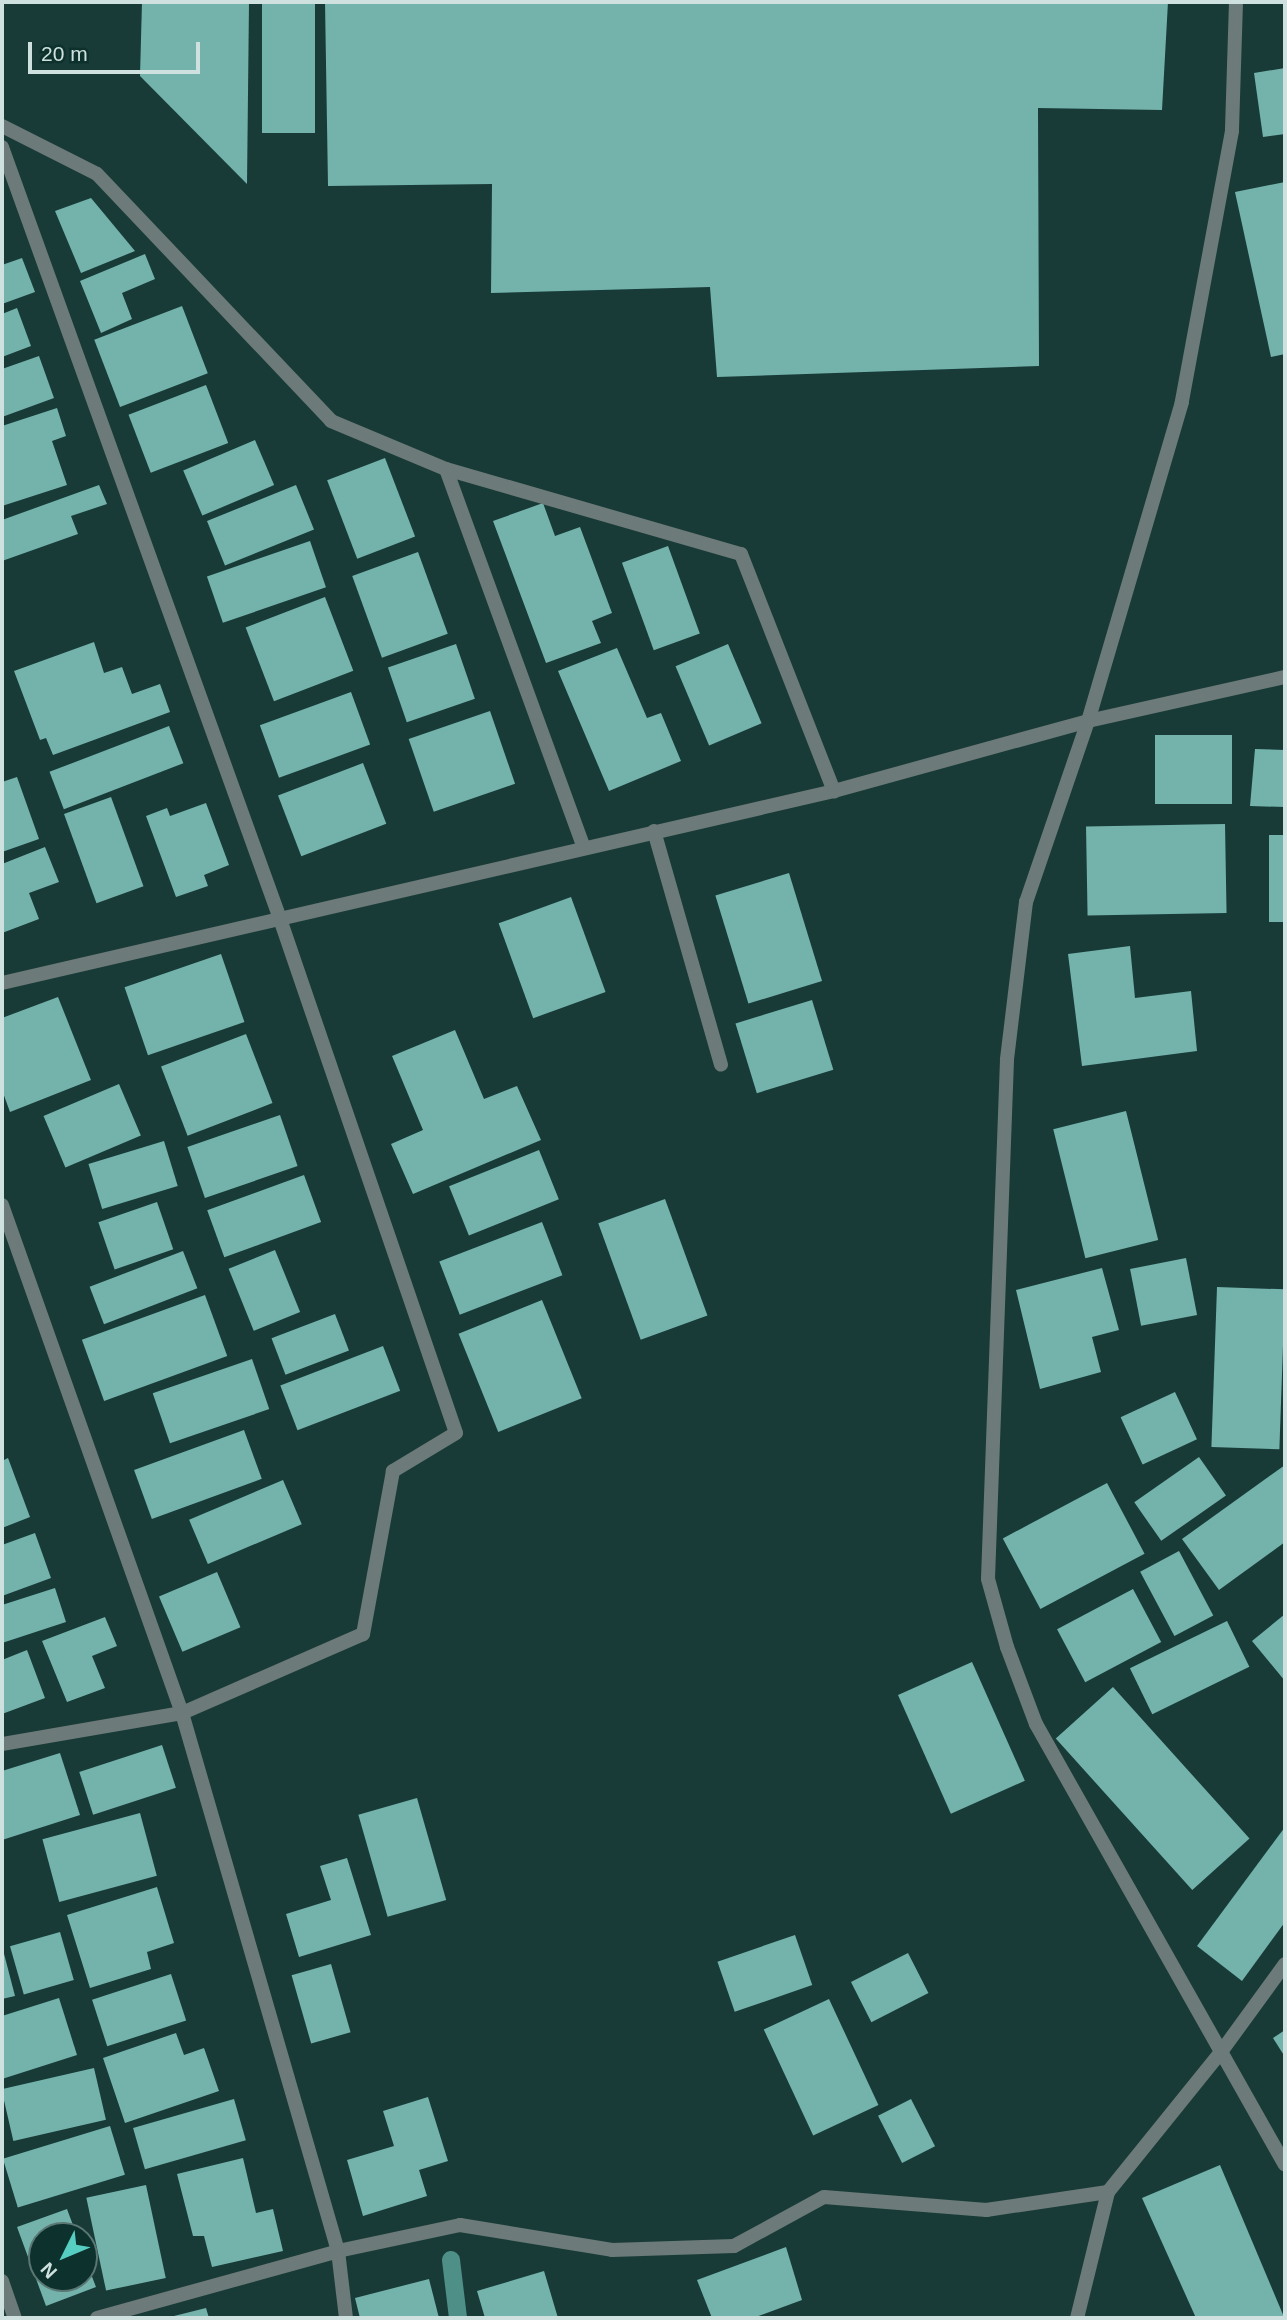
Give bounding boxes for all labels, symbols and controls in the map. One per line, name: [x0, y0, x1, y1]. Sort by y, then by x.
scale bar: [32, 28, 203, 72]
text: 20 m: [41, 42, 88, 65]
north arrow: [28, 2222, 98, 2292]
text: N: [36, 2258, 61, 2282]

